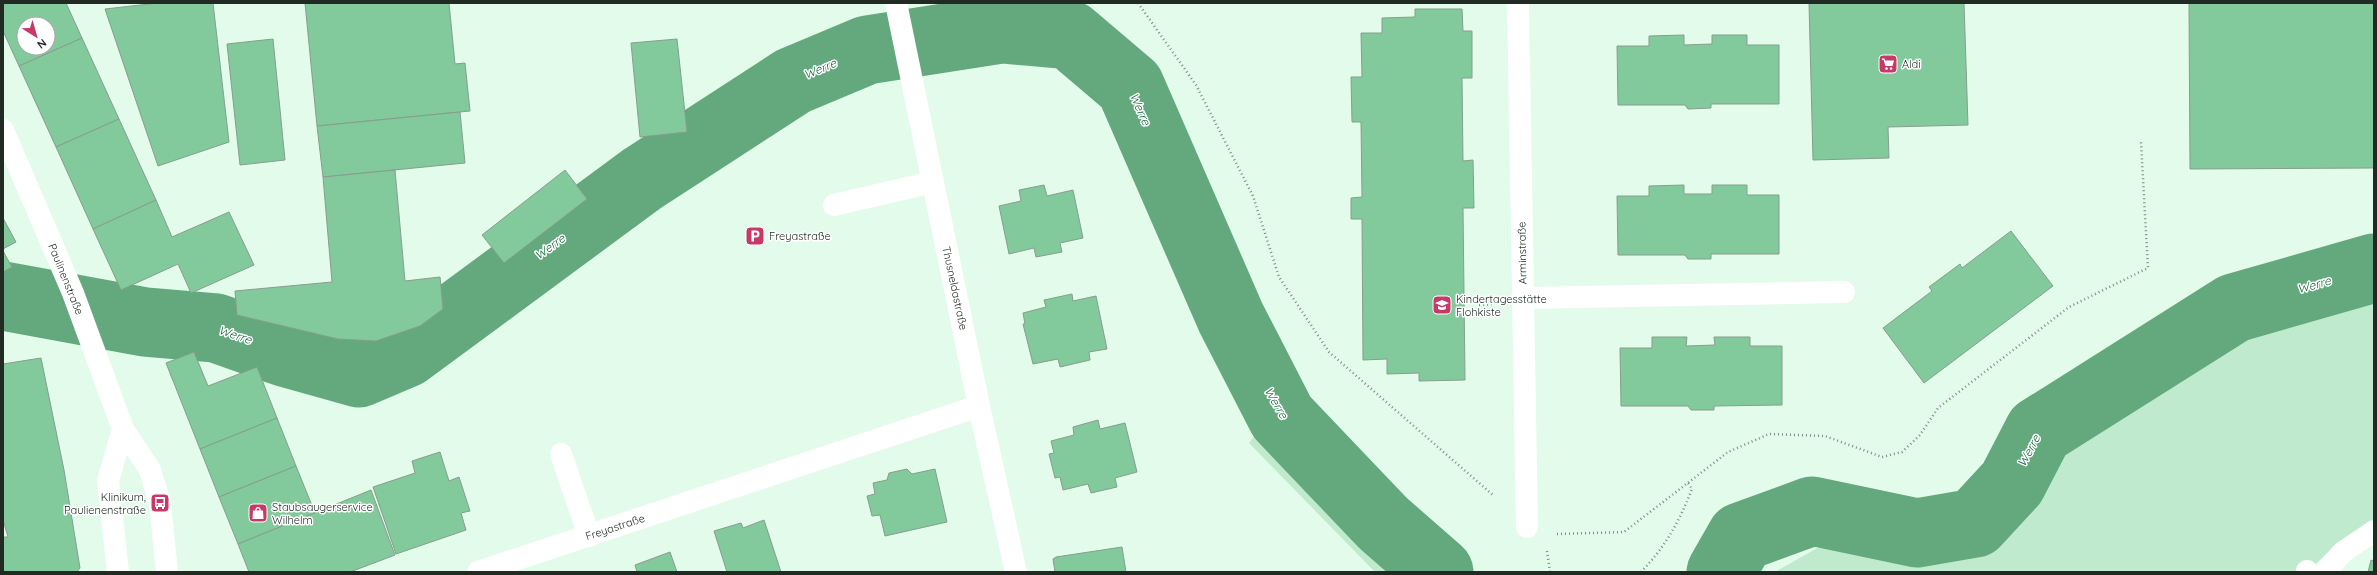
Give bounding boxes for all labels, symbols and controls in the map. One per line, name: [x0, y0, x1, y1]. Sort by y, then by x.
north arrow: [16, 16, 56, 56]
text: N: [35, 36, 49, 52]
supermarket icon: Aldi: [1877, 53, 1899, 75]
water label: Werre: [801, 55, 839, 82]
place label: Aldi: [1902, 57, 1921, 71]
water label: Werre: [1127, 90, 1155, 128]
street label: Arminstraße: [1514, 222, 1530, 284]
parking icon: Freyastraße: [744, 225, 766, 247]
place label: Freyastraße: [769, 229, 831, 243]
water label: Werre: [532, 230, 569, 263]
street label: Paulinenstraße: [45, 241, 87, 317]
street label: Thusneldastraße: [939, 245, 971, 331]
water label: Werre: [2295, 272, 2333, 296]
place label: Kindertagesstätte Flohkiste: [1456, 292, 1547, 319]
school or university icon: Kindertagesstätte Flohkiste: [1431, 294, 1453, 316]
water label: Werre: [217, 322, 255, 347]
water label: Werre: [1261, 384, 1292, 422]
water label: Werre: [2014, 431, 2044, 469]
place label: Klinikum, Paulienenstraße: [64, 490, 146, 517]
bus stop icon: Klinikum, Paulienenstraße: [149, 492, 171, 514]
place label: Staubsaugerservice Wilhelm: [272, 500, 373, 527]
shop icon: Staubsaugerservice Wilhelm: [247, 502, 269, 524]
street label: Freyastraße: [583, 511, 647, 543]

